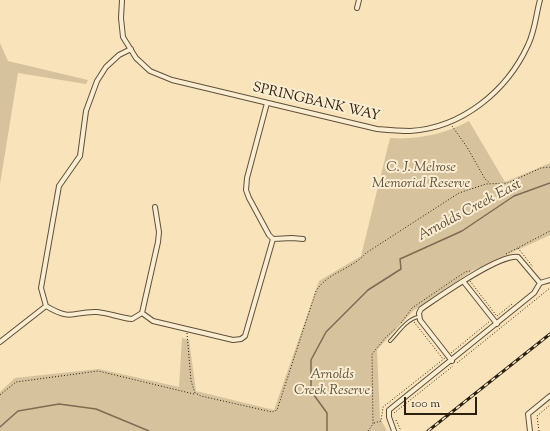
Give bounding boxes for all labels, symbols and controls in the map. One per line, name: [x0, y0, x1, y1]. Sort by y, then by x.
street label: SPRINGBANK WAY: [251, 80, 381, 126]
park label: C. J. Melrose Memorial Reserve: [372, 161, 470, 194]
water label: Arnolds Creek East: [415, 176, 525, 246]
park label: Arnolds Creek Reserve: [294, 368, 370, 400]
scale bar: [406, 389, 479, 415]
text: 100 m: [411, 395, 440, 413]

